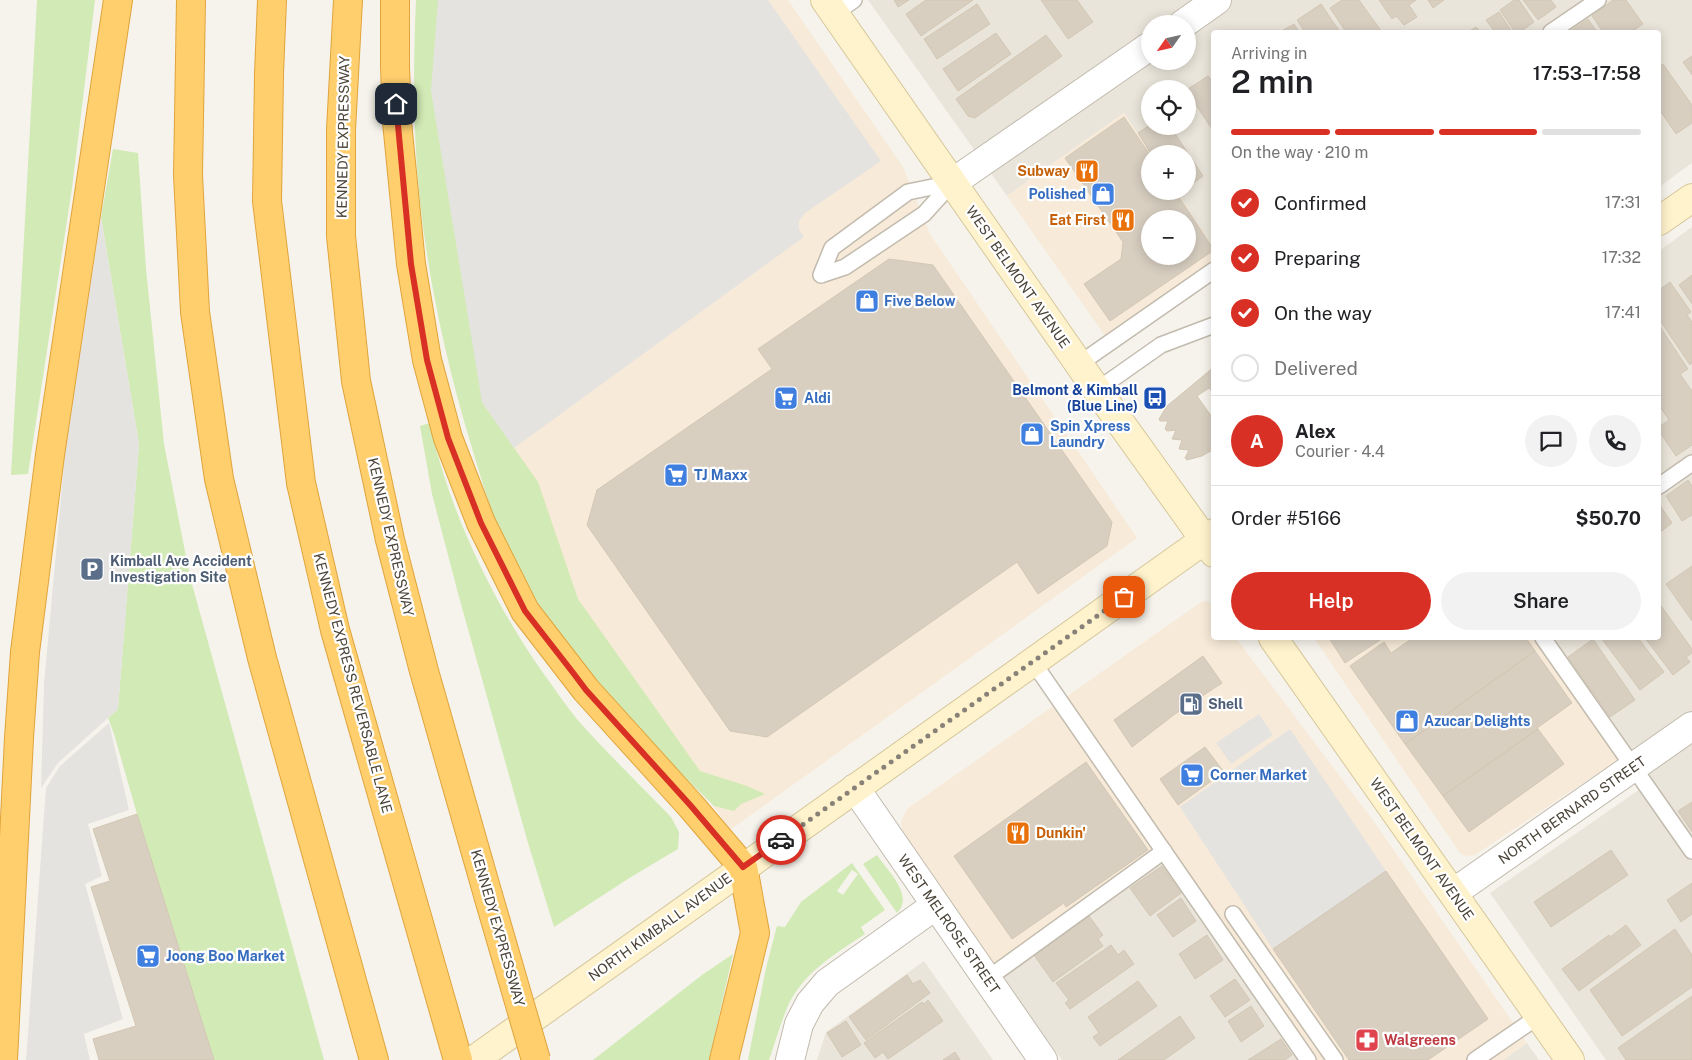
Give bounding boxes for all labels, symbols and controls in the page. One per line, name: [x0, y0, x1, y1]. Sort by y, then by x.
north arrow: [1141, 15, 1196, 70]
map controls: [1141, 15, 1196, 265]
text: Arriving in: [1231, 44, 1307, 63]
street label: KENNEDY EXPRESSWAY: [334, 55, 352, 218]
text: 17:53–17:58: [1533, 62, 1641, 84]
text: 2 min: [1231, 63, 1314, 100]
button: locate: [1141, 80, 1196, 135]
pin: [375, 83, 417, 125]
icon: home: [382, 90, 410, 118]
text: On the way · 210 m: [1231, 143, 1368, 162]
button: +: [1141, 145, 1196, 200]
restaurant icon: Subway: [1074, 158, 1100, 184]
place label: Subway: [1017, 163, 1070, 179]
shop icon: Polished: [1090, 181, 1116, 207]
place label: Polished: [1029, 186, 1086, 202]
icon: check: [1231, 189, 1259, 217]
text: Confirmed: [1274, 192, 1367, 214]
text: 17:31: [1605, 193, 1641, 212]
street label: WEST BELMONT AVENUE: [963, 203, 1073, 351]
restaurant icon: Eat First: [1110, 207, 1136, 233]
button: −: [1141, 210, 1196, 265]
place label: Eat First: [1049, 212, 1106, 228]
icon: check: [1231, 244, 1259, 272]
text: Preparing: [1274, 247, 1361, 269]
text: 17:32: [1602, 248, 1641, 267]
shop icon: Five Below: [854, 288, 880, 314]
place label: Five Below: [884, 293, 955, 309]
icon: check: [1231, 299, 1259, 327]
text: On the way: [1274, 302, 1372, 324]
text: 17:41: [1605, 303, 1641, 322]
text: Delivered: [1274, 357, 1358, 379]
place label: Belmont & Kimball (Blue Line): [1012, 382, 1138, 414]
supermarket icon: Aldi: [773, 385, 799, 411]
bus stop icon: Belmont & Kimball (Blue Line): [1142, 385, 1168, 411]
place label: Aldi: [804, 390, 831, 406]
button: chat: [1525, 415, 1577, 467]
button: phone: [1589, 415, 1641, 467]
place label: Spin Xpress Laundry: [1050, 418, 1130, 450]
text: Alex: [1295, 420, 1336, 442]
shop icon: Spin Xpress Laundry: [1019, 421, 1045, 447]
text: A: [1250, 430, 1264, 452]
text: Courier · 4.4: [1295, 442, 1385, 461]
street label: KENNEDY EXPRESSWAY: [365, 456, 417, 618]
supermarket icon: TJ Maxx: [663, 462, 689, 488]
place label: TJ Maxx: [694, 467, 748, 483]
text: Order #5166: [1231, 507, 1341, 529]
text: $50.70: [1575, 507, 1641, 529]
street label: KENNEDY EXPRESS REVERSABLE LANE: [310, 551, 396, 815]
place label: Kimball Ave Accident Investigation Site: [110, 553, 252, 585]
parking icon: Kimball Ave Accident Investigation Site: [79, 556, 105, 582]
button: Help: [1231, 572, 1431, 630]
button: Share: [1441, 572, 1641, 630]
pin: [1103, 576, 1145, 618]
icon: bag: [1110, 583, 1138, 611]
fuel station icon: Shell: [1178, 691, 1204, 717]
place label: Shell: [1208, 696, 1243, 712]
shop icon: Azucar Delights: [1394, 708, 1420, 734]
place label: Azucar Delights: [1424, 713, 1530, 729]
street label: NORTH BERNARD STREET: [1495, 753, 1649, 867]
supermarket icon: Corner Market: [1179, 762, 1205, 788]
place label: Corner Market: [1210, 767, 1307, 783]
street label: WEST BELMONT AVENUE: [1367, 775, 1477, 923]
courier: [756, 815, 806, 865]
restaurant icon: Dunkin': [1005, 820, 1031, 846]
place label: Dunkin': [1036, 825, 1086, 841]
icon: car: [767, 826, 795, 854]
street label: KENNEDY EXPRESSWAY: [468, 848, 528, 1009]
street label: WEST MELROSE STREET: [895, 851, 1003, 997]
street label: NORTH KIMBALL AVENUE: [585, 870, 735, 984]
supermarket icon: Joong Boo Market: [135, 943, 161, 969]
place label: Joong Boo Market: [166, 948, 285, 964]
pharmacy icon: Walgreens: [1354, 1027, 1380, 1053]
place label: Walgreens: [1384, 1032, 1456, 1048]

